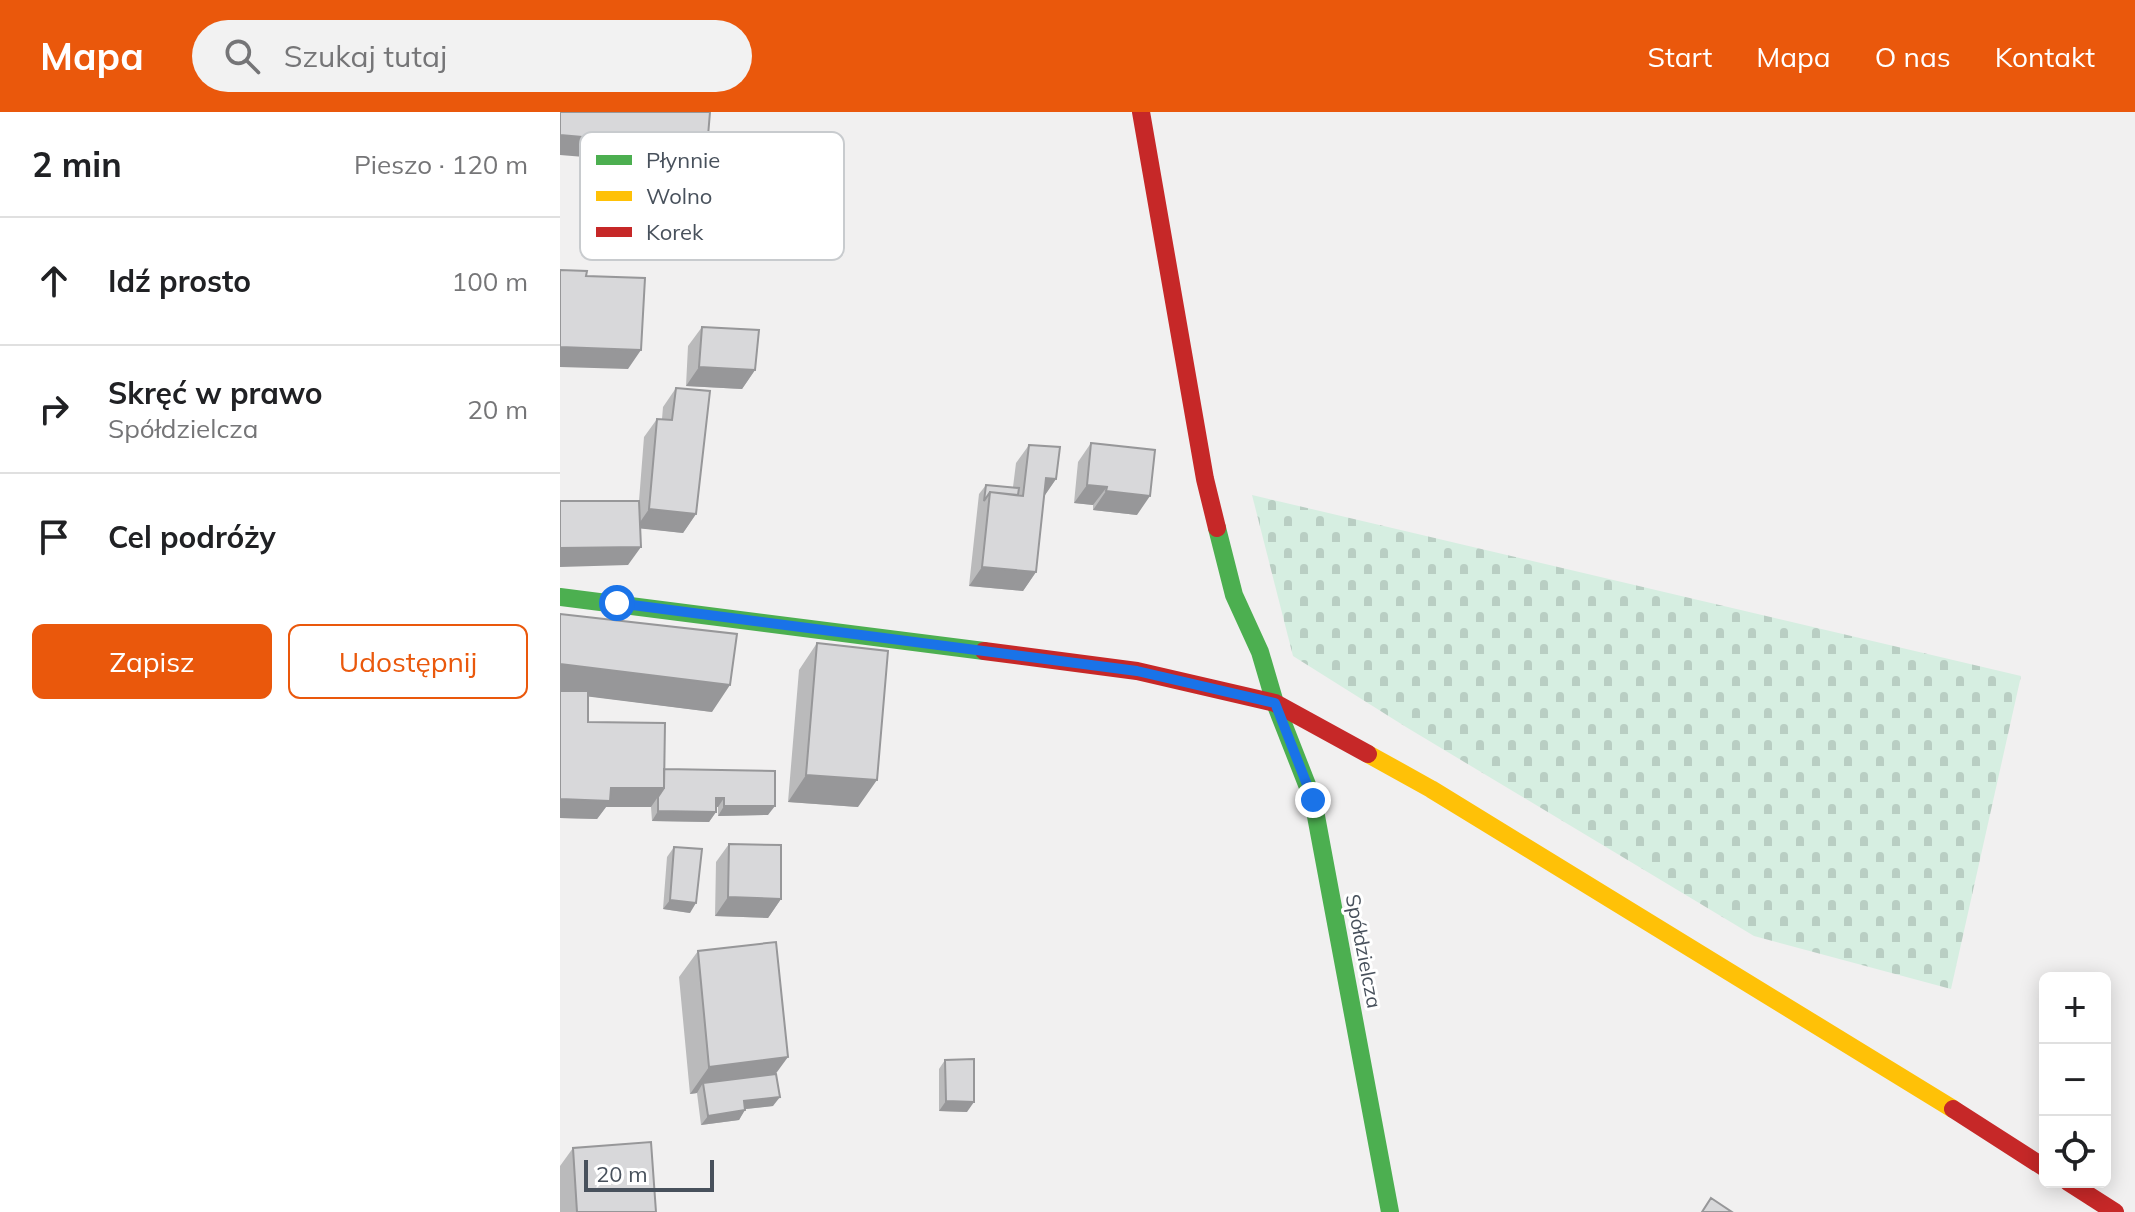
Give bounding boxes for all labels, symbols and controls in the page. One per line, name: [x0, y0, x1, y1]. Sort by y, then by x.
search box: [192, 20, 752, 92]
text: Mapa: [40, 32, 144, 80]
icon: search: [220, 34, 264, 78]
text: Szukaj tutaj: [284, 37, 447, 75]
text: Start: [1648, 39, 1712, 74]
text: Mapa: [1756, 39, 1831, 74]
text: O nas: [1875, 39, 1951, 74]
text: Kontakt: [1995, 39, 2095, 74]
legend: [580, 132, 844, 260]
text: 2 min: [32, 143, 122, 186]
text: Płynnie: [646, 146, 720, 174]
text: Pieszo · 120 m: [354, 148, 528, 181]
text: Wolno: [646, 182, 712, 210]
text: Korek: [646, 218, 704, 246]
icon: ahead: [32, 259, 76, 303]
text: Idź prosto: [108, 262, 251, 300]
text: 100 m: [452, 265, 528, 298]
text: Skręć w prawo: [108, 374, 323, 412]
icon: right: [32, 387, 76, 431]
text: 20 m: [467, 393, 528, 426]
text: Spółdzielcza: [108, 412, 258, 445]
icon: arrive: [32, 515, 76, 559]
text: Cel podróży: [108, 518, 276, 556]
route start: [599, 585, 635, 621]
button: Zapisz: [32, 624, 272, 699]
button: Udostępnij: [288, 624, 528, 699]
route end: [1295, 782, 1331, 818]
street label: Spółdzielcza: [1341, 892, 1387, 1010]
map controls: [2039, 972, 2111, 1188]
button: +: [2039, 972, 2111, 1044]
button: −: [2039, 1044, 2111, 1116]
button: locate: [2039, 1116, 2111, 1188]
scale bar: [584, 1156, 714, 1192]
text: 20 m: [596, 1160, 647, 1188]

